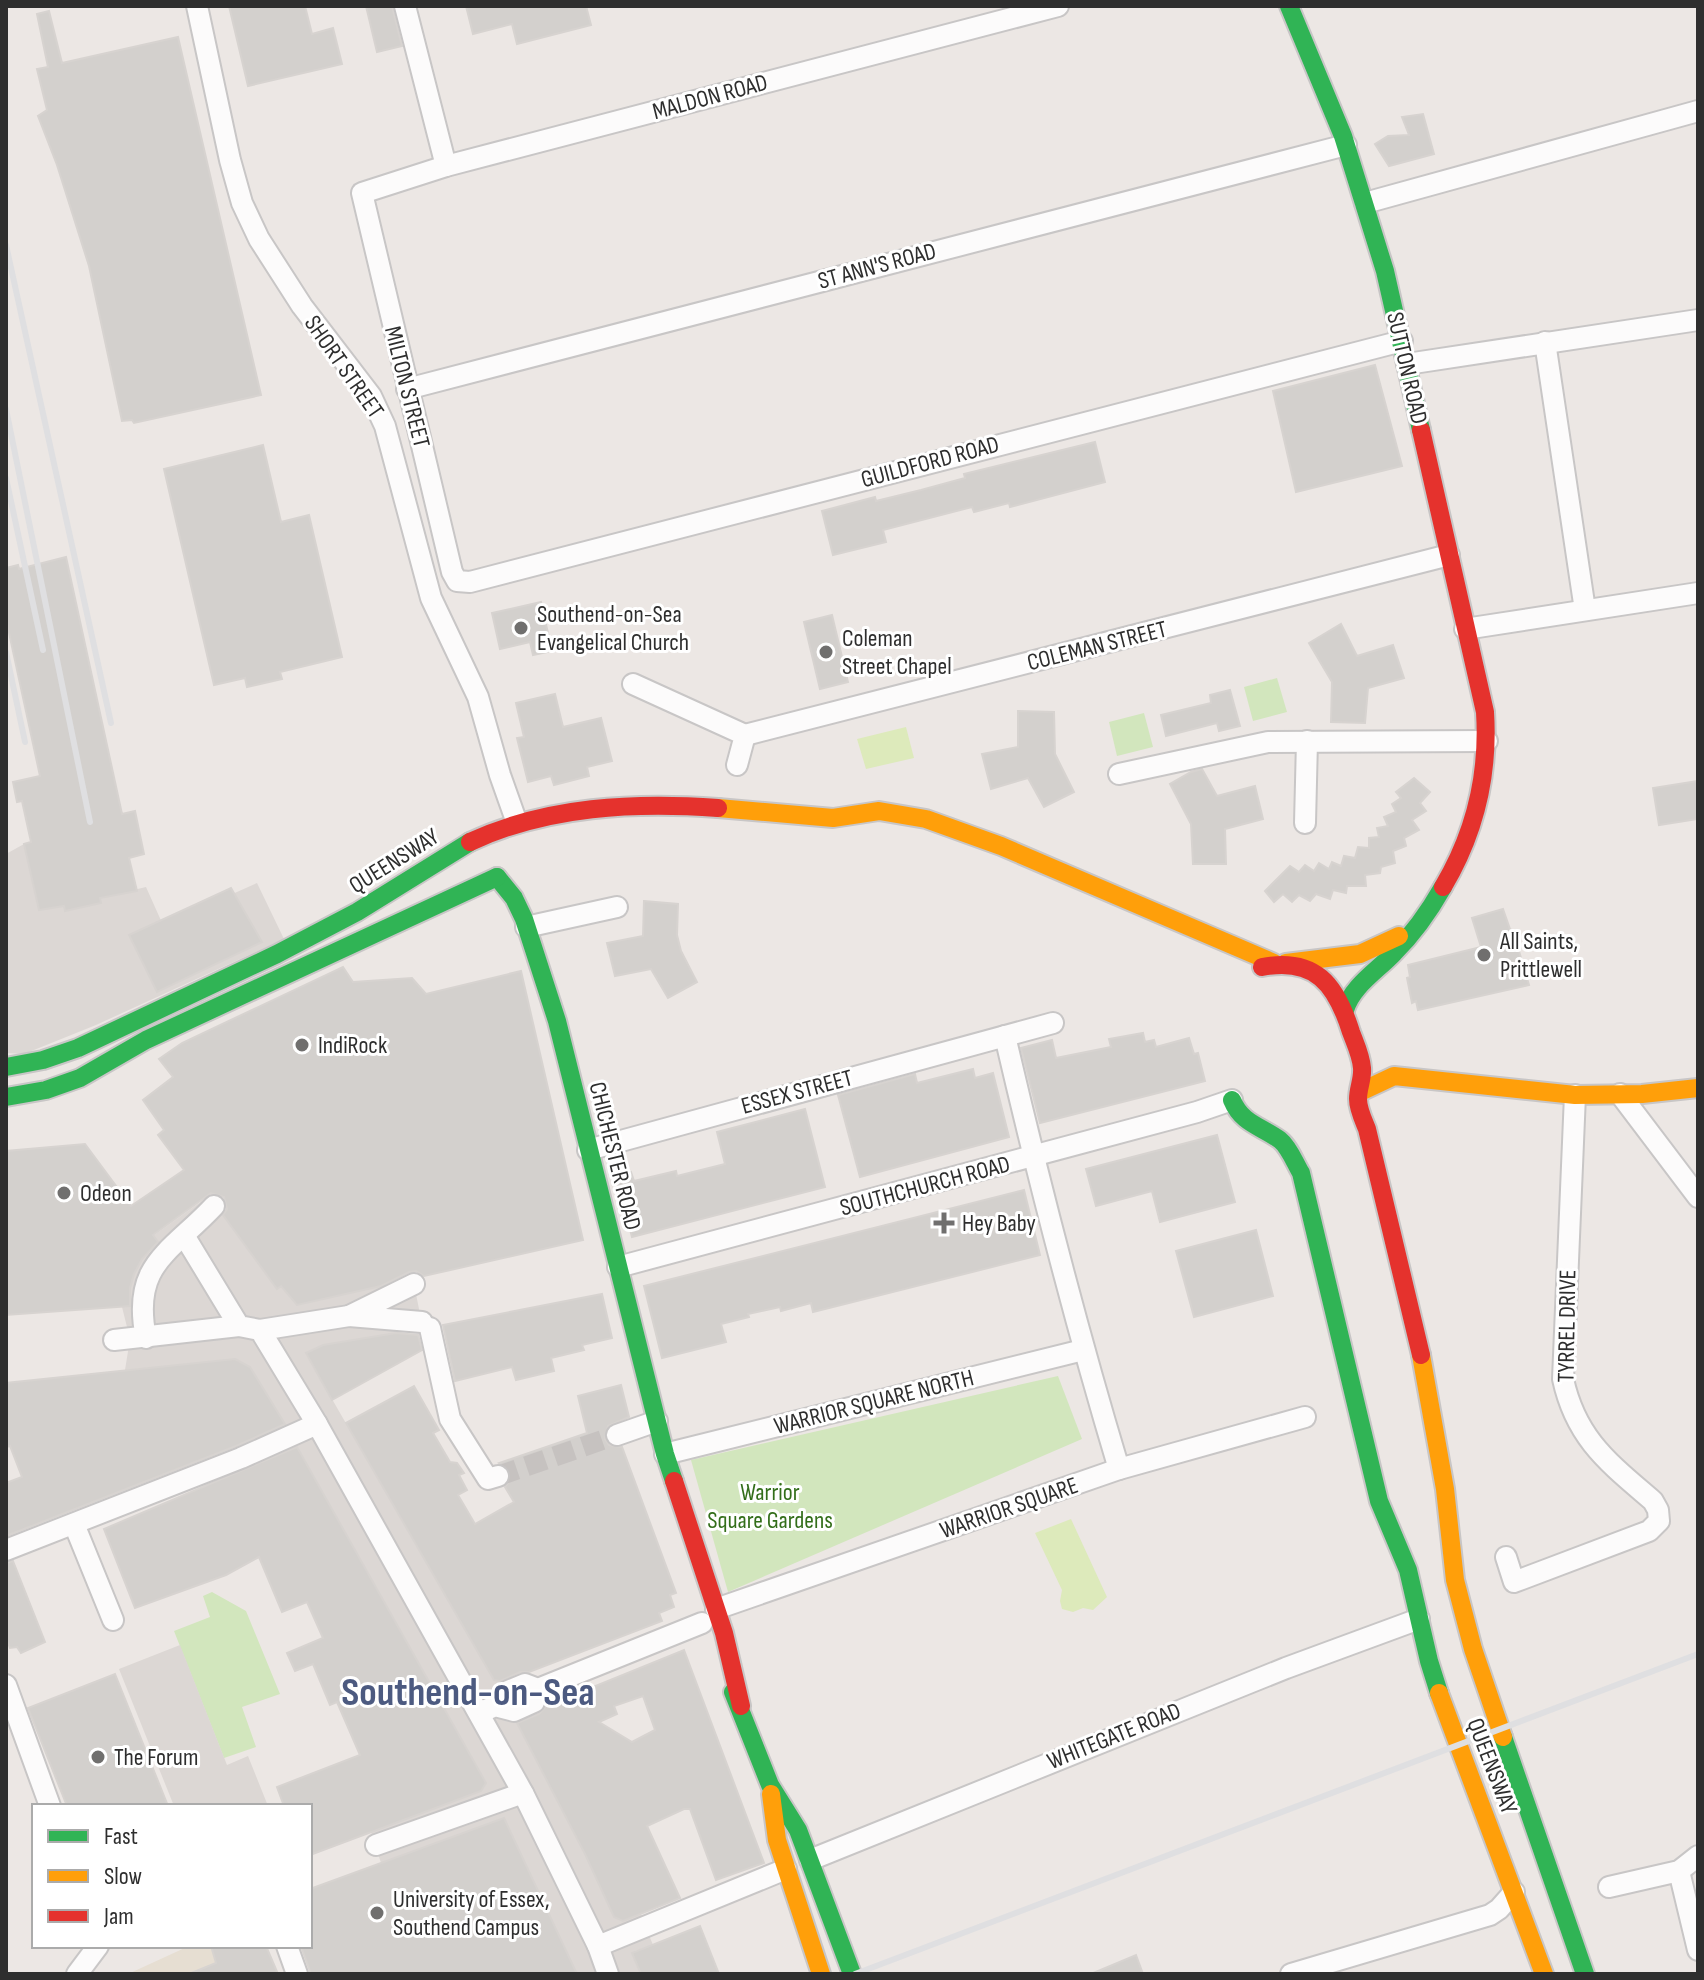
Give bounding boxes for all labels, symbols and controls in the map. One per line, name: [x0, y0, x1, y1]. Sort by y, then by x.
street label: MALDON ROAD: [649, 68, 771, 126]
street label: ST ANN'S ROAD: [815, 236, 939, 296]
street label: SUTTON ROAD: [1380, 309, 1434, 427]
street label: SHORT STREET: [298, 310, 390, 424]
street label: MILTON STREET: [378, 323, 436, 451]
street label: GUILDFORD ROAD: [858, 430, 1002, 494]
place label: Southend-on-Sea Evangelical Church: [537, 600, 689, 657]
street label: COLEMAN STREET: [1024, 615, 1170, 677]
marker: Southend-on-Sea Evangelical Church: [512, 619, 530, 637]
place label: Coleman Street Chapel: [842, 624, 952, 681]
marker: Coleman Street Chapel: [817, 643, 835, 661]
street label: QUEENSWAY: [344, 822, 444, 900]
place label: All Saints, Prittlewell: [1499, 927, 1582, 984]
marker: All Saints, Prittlewell: [1475, 946, 1493, 964]
place label: IndiRock: [318, 1031, 387, 1060]
marker: IndiRock: [293, 1036, 311, 1054]
street label: ESSEX STREET: [738, 1063, 856, 1121]
street label: CHICHESTER ROAD: [583, 1079, 647, 1233]
street label: SOUTHCHURCH ROAD: [837, 1149, 1013, 1223]
place label: Odeon: [80, 1179, 132, 1208]
marker: Odeon: [55, 1184, 73, 1202]
place label: Hey Baby: [962, 1209, 1036, 1238]
marker: Hey Baby: [933, 1212, 955, 1234]
street label: TYRREL DRIVE: [1552, 1269, 1582, 1383]
street label: WARRIOR SQUARE NORTH: [771, 1363, 977, 1441]
street label: WARRIOR SQUARE: [936, 1471, 1082, 1545]
park label: Warrior Square Gardens: [707, 1478, 833, 1535]
district label: Southend-on-Sea: [341, 1669, 595, 1717]
street label: WHITEGATE ROAD: [1043, 1696, 1185, 1776]
street label: QUEENSWAY: [1460, 1714, 1524, 1818]
place label: The Forum: [114, 1743, 198, 1772]
marker: The Forum: [89, 1748, 107, 1766]
legend: [32, 1804, 312, 1948]
text: Fast: [104, 1822, 138, 1851]
text: Slow: [104, 1862, 142, 1891]
place label: University of Essex, Southend Campus: [393, 1885, 550, 1942]
text: Jam: [103, 1902, 134, 1931]
marker: University of Essex, Southend Campus: [368, 1904, 386, 1922]

